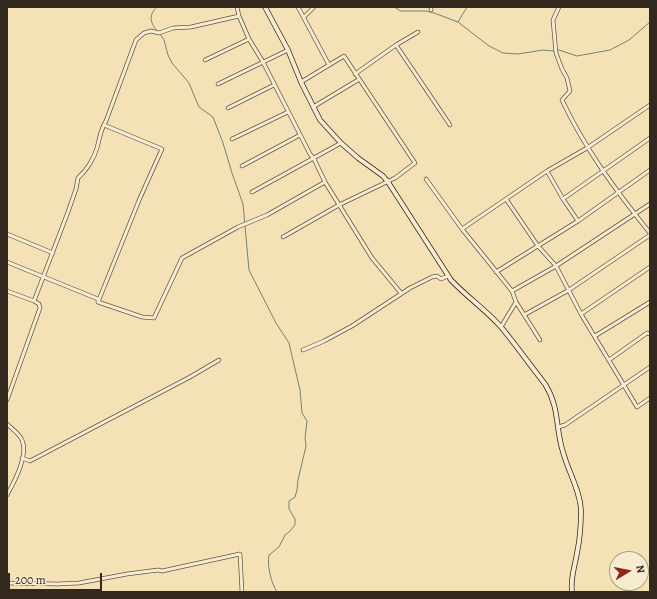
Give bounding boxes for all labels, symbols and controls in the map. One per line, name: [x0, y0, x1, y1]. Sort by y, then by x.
north arrow: [609, 551, 649, 591]
text: N: [632, 564, 648, 574]
scale bar: [10, 565, 104, 591]
text: 200 m: [15, 572, 46, 588]

